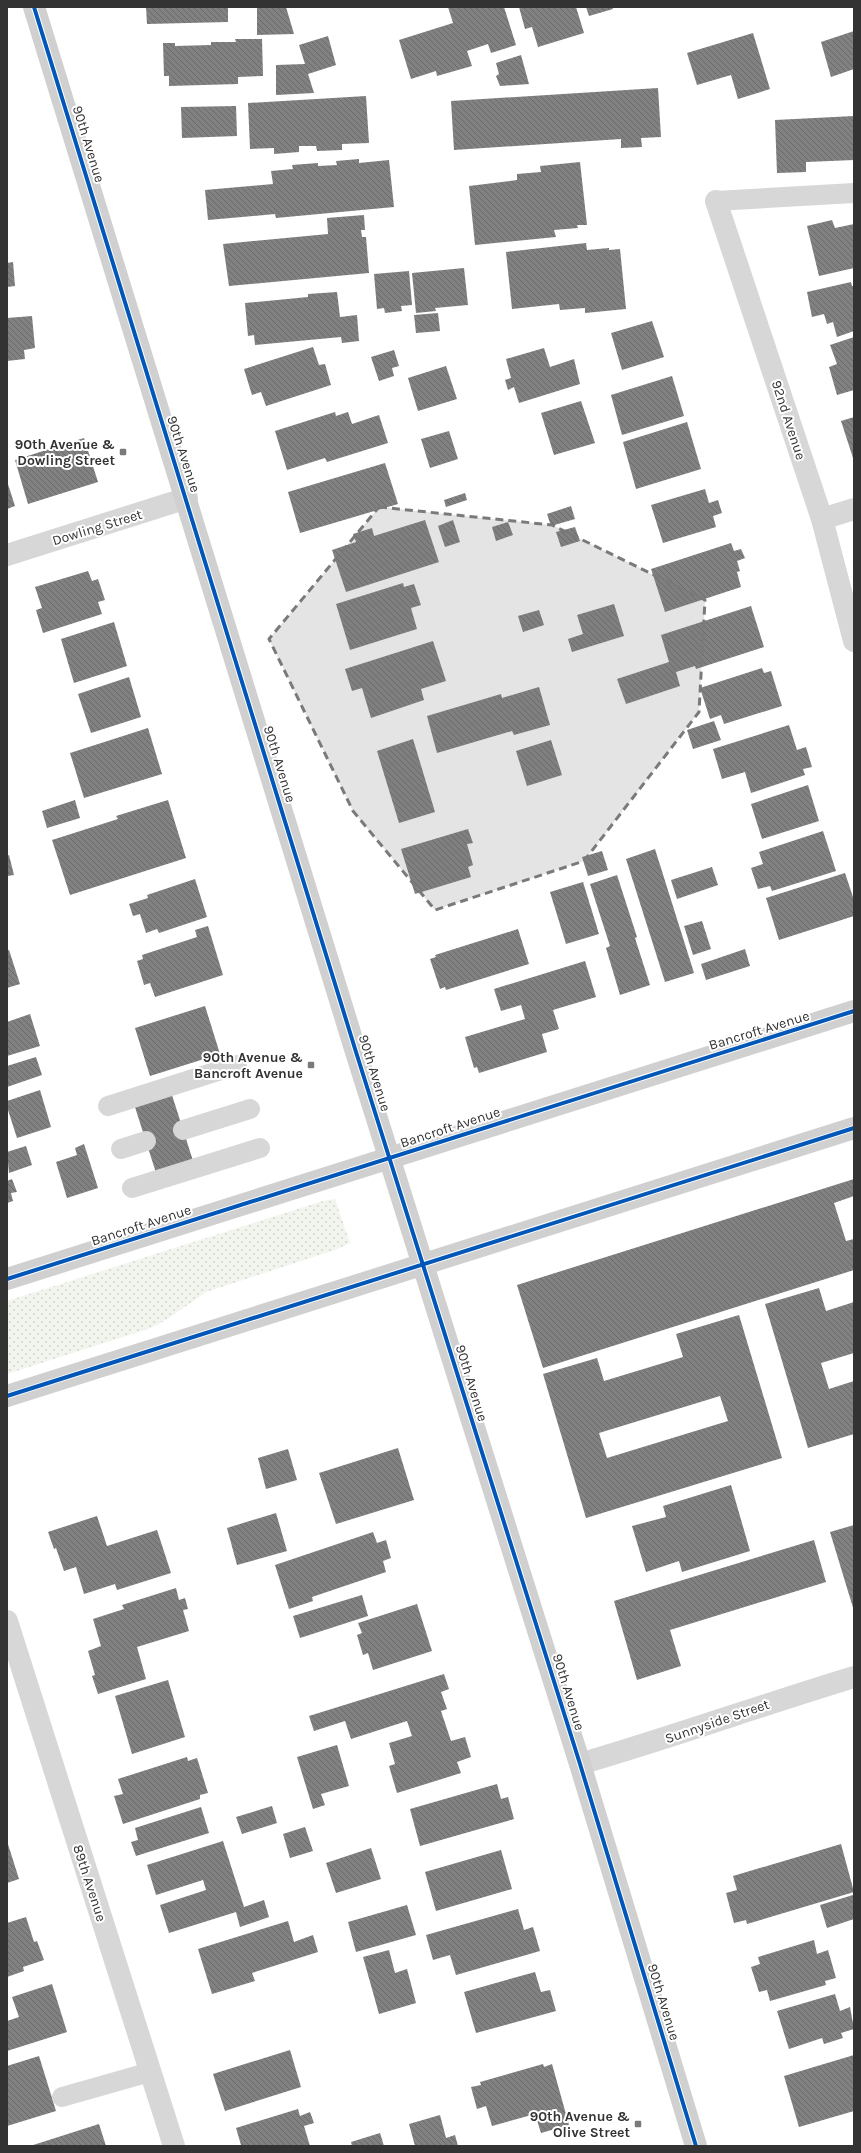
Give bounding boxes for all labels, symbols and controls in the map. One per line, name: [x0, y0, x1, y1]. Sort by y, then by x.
street label: 90th Avenue: [69, 104, 108, 185]
street label: 92nd Avenue: [768, 378, 809, 462]
street label: 90th Avenue: [163, 414, 204, 495]
place label: 90th Avenue & Dowling Street: [15, 436, 115, 469]
marker: 90th Avenue & Dowling Street: [118, 447, 128, 457]
street label: Dowling Street: [50, 506, 144, 549]
street label: 90th Avenue: [260, 724, 299, 805]
street label: Bancroft Avenue: [707, 1007, 811, 1054]
street label: 90th Avenue: [355, 1033, 394, 1114]
place label: 90th Avenue & Bancroft Avenue: [194, 1049, 303, 1082]
marker: 90th Avenue & Bancroft Avenue: [306, 1060, 316, 1070]
street label: Bancroft Avenue: [398, 1103, 502, 1152]
street label: Bancroft Avenue: [89, 1201, 193, 1250]
street label: 90th Avenue: [452, 1343, 491, 1424]
street label: 90th Avenue: [549, 1652, 588, 1733]
street label: Sunnyside Street: [663, 1696, 772, 1747]
street label: 89th Avenue: [69, 1843, 110, 1924]
street label: 90th Avenue: [644, 1962, 683, 2043]
place label: 90th Avenue & Olive Street: [530, 2108, 630, 2141]
marker: 90th Avenue & Olive Street: [633, 2119, 643, 2129]

